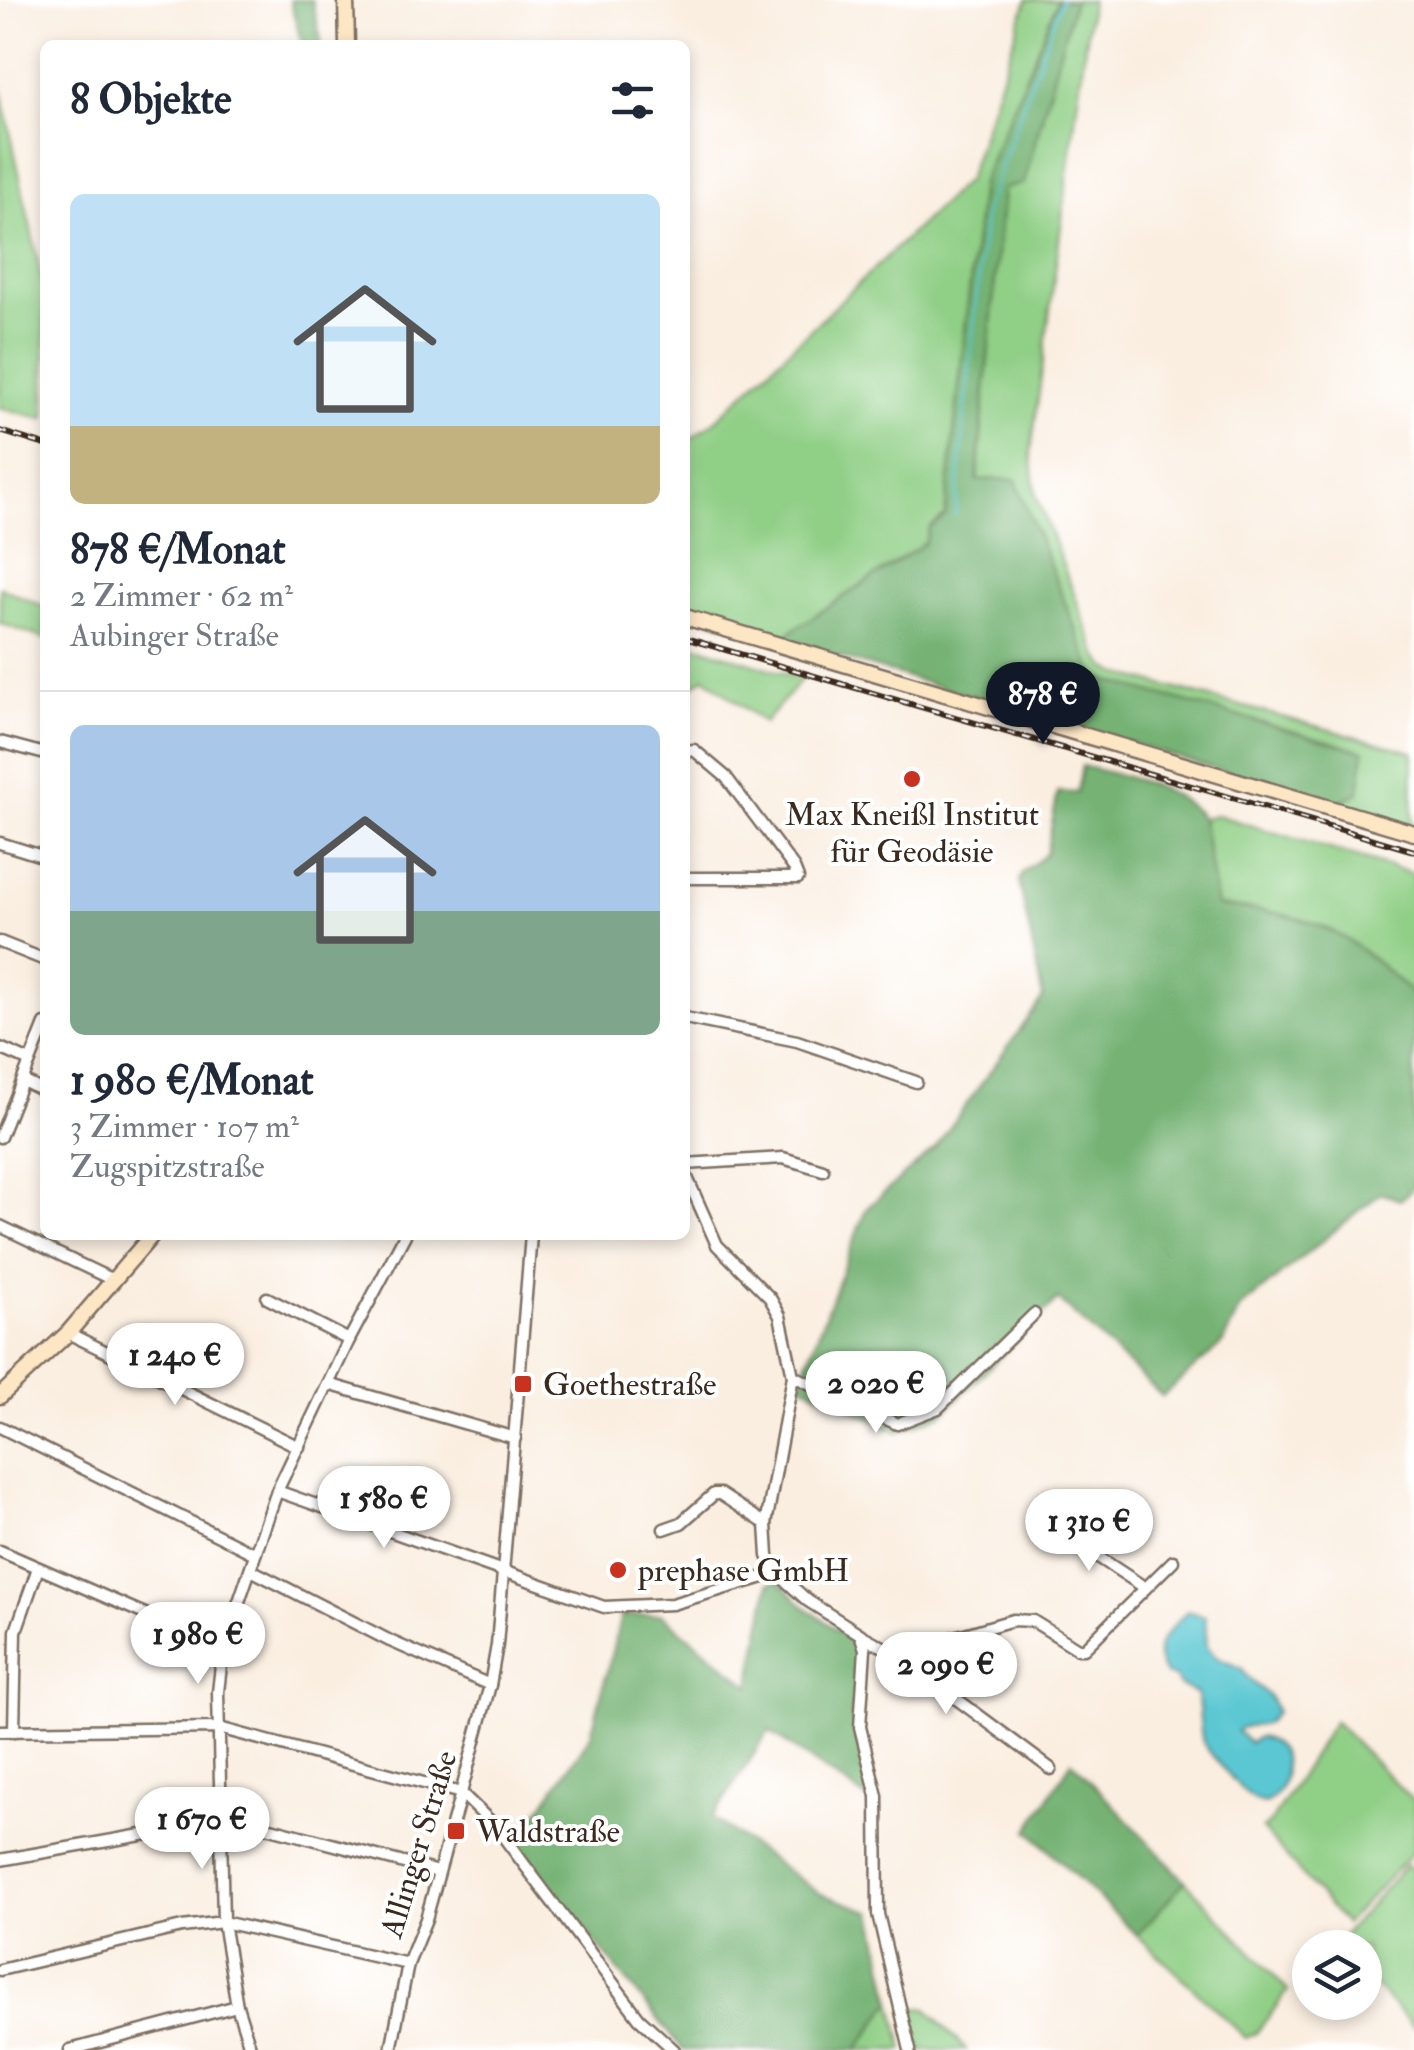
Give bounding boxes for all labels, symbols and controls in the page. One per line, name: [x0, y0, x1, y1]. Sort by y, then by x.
icon: filters: [605, 73, 660, 128]
text: 8 Objekte: [70, 74, 231, 126]
icon: home: [275, 259, 455, 439]
text: 878 €/Monat: [70, 524, 286, 576]
text: 2 Zimmer · 62 m²: [70, 576, 293, 616]
text: Aubinger Straße: [70, 616, 279, 656]
pin: 878 €: [973, 662, 1113, 747]
text: 878 €: [1008, 674, 1078, 714]
marker: Max Kneißl Institut für Geodäsie: [901, 768, 923, 790]
icon: home: [275, 790, 455, 970]
place label: Max Kneißl Institut für Geodäsie: [785, 795, 1039, 872]
text: 1 980 €/Monat: [70, 1055, 314, 1107]
text: 3 Zimmer · 107 m²: [70, 1107, 299, 1147]
text: Zugspitzstraße: [70, 1147, 265, 1187]
pin: 1 240 €: [83, 1323, 267, 1408]
text: 1 240 €: [128, 1335, 222, 1375]
pin: 2 020 €: [784, 1351, 968, 1436]
text: 2 020 €: [827, 1363, 925, 1403]
place label: Goethestraße: [543, 1365, 716, 1405]
marker: Goethestraße: [512, 1373, 534, 1395]
pin: 1 580 €: [292, 1466, 476, 1551]
text: 1 580 €: [339, 1478, 429, 1518]
pin: 1 310 €: [997, 1489, 1181, 1574]
text: 1 310 €: [1047, 1501, 1131, 1541]
place label: prephase GmbH: [637, 1551, 849, 1591]
marker: prephase GmbH: [607, 1559, 629, 1581]
pin: 1 980 €: [106, 1602, 290, 1687]
text: 1 980 €: [152, 1614, 244, 1654]
pin: 2 090 €: [854, 1632, 1038, 1717]
text: 2 090 €: [897, 1644, 995, 1684]
street label: Allinger Straße: [371, 1746, 466, 1944]
pin: 1 670 €: [110, 1787, 294, 1872]
text: 1 670 €: [157, 1799, 247, 1839]
place label: Waldstraße: [475, 1812, 620, 1852]
marker: Waldstraße: [445, 1820, 467, 1842]
map controls: [1292, 1930, 1382, 2020]
button: layers: [1292, 1930, 1382, 2020]

